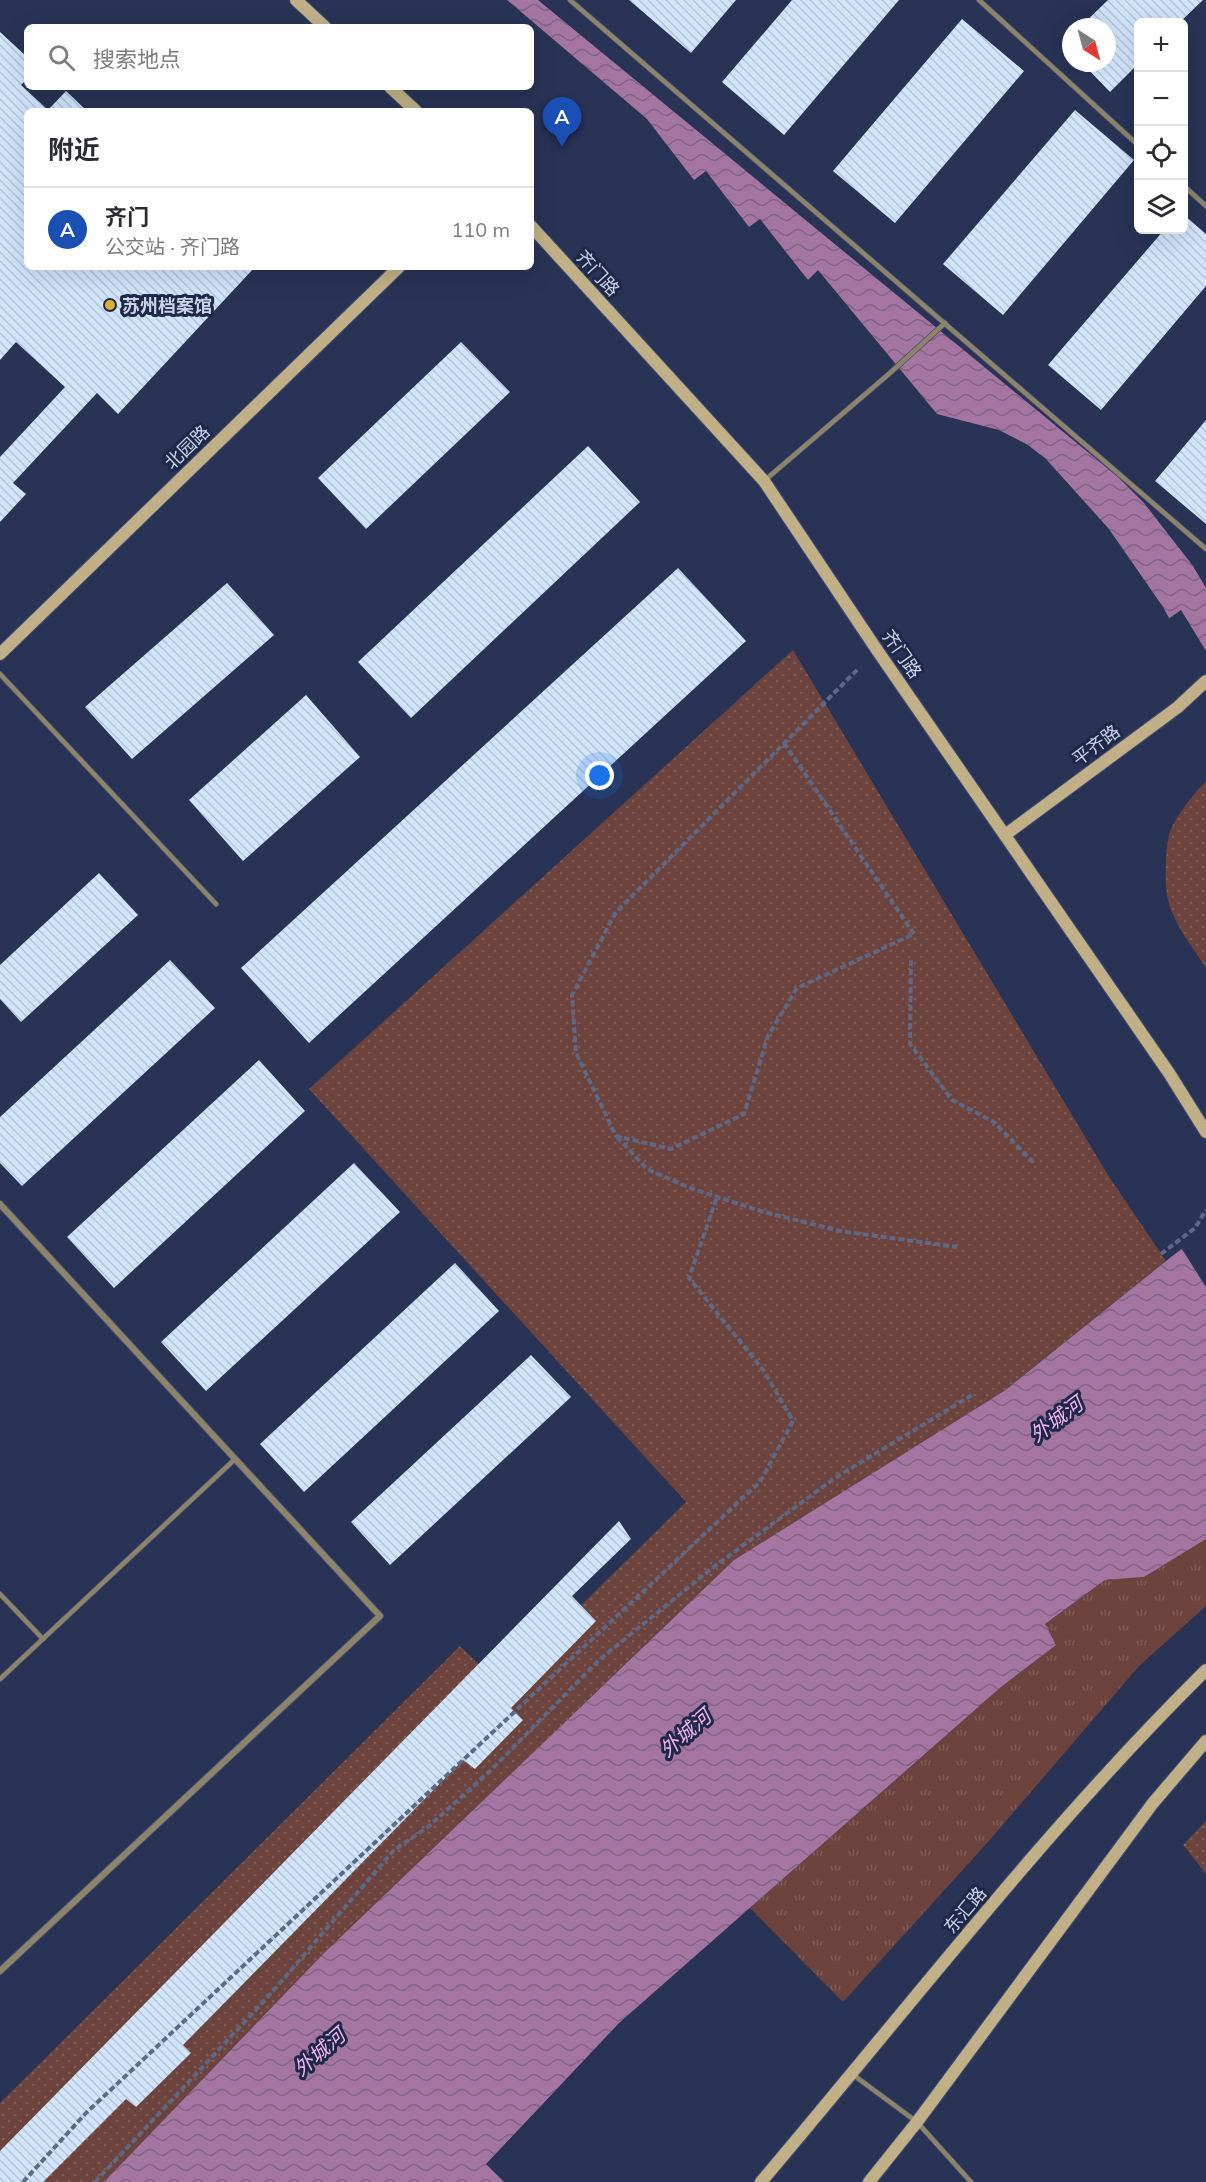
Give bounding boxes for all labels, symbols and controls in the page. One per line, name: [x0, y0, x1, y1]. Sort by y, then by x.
north arrow: [1062, 18, 1116, 72]
map controls: [1134, 18, 1188, 234]
button: +: [1134, 18, 1188, 72]
search box: [24, 24, 534, 90]
icon: search: [45, 41, 78, 74]
text: 搜索地点: [93, 45, 181, 73]
button: −: [1134, 72, 1188, 126]
pin: A: [542, 98, 582, 147]
button: locate: [1134, 126, 1188, 180]
text: 附近: [48, 133, 100, 166]
button: layers: [1134, 180, 1188, 234]
text: 齐门: [105, 203, 149, 231]
text: A: [60, 217, 75, 242]
text: 110 m: [451, 217, 510, 242]
text: 公交站 · 齐门路: [105, 234, 240, 259]
street label: 齐门路: [571, 245, 625, 301]
place label: 苏州档案馆: [122, 294, 212, 317]
marker: 苏州档案馆: [103, 298, 117, 312]
street label: 北园路: [160, 420, 214, 474]
street label: 齐门路: [877, 625, 927, 683]
street label: 平齐路: [1068, 720, 1124, 770]
your location: [585, 761, 614, 790]
water label: 外城河: [1025, 1389, 1091, 1447]
water label: 外城河: [654, 1701, 719, 1762]
street label: 东汇路: [939, 1882, 991, 1938]
water label: 外城河: [288, 2020, 353, 2081]

